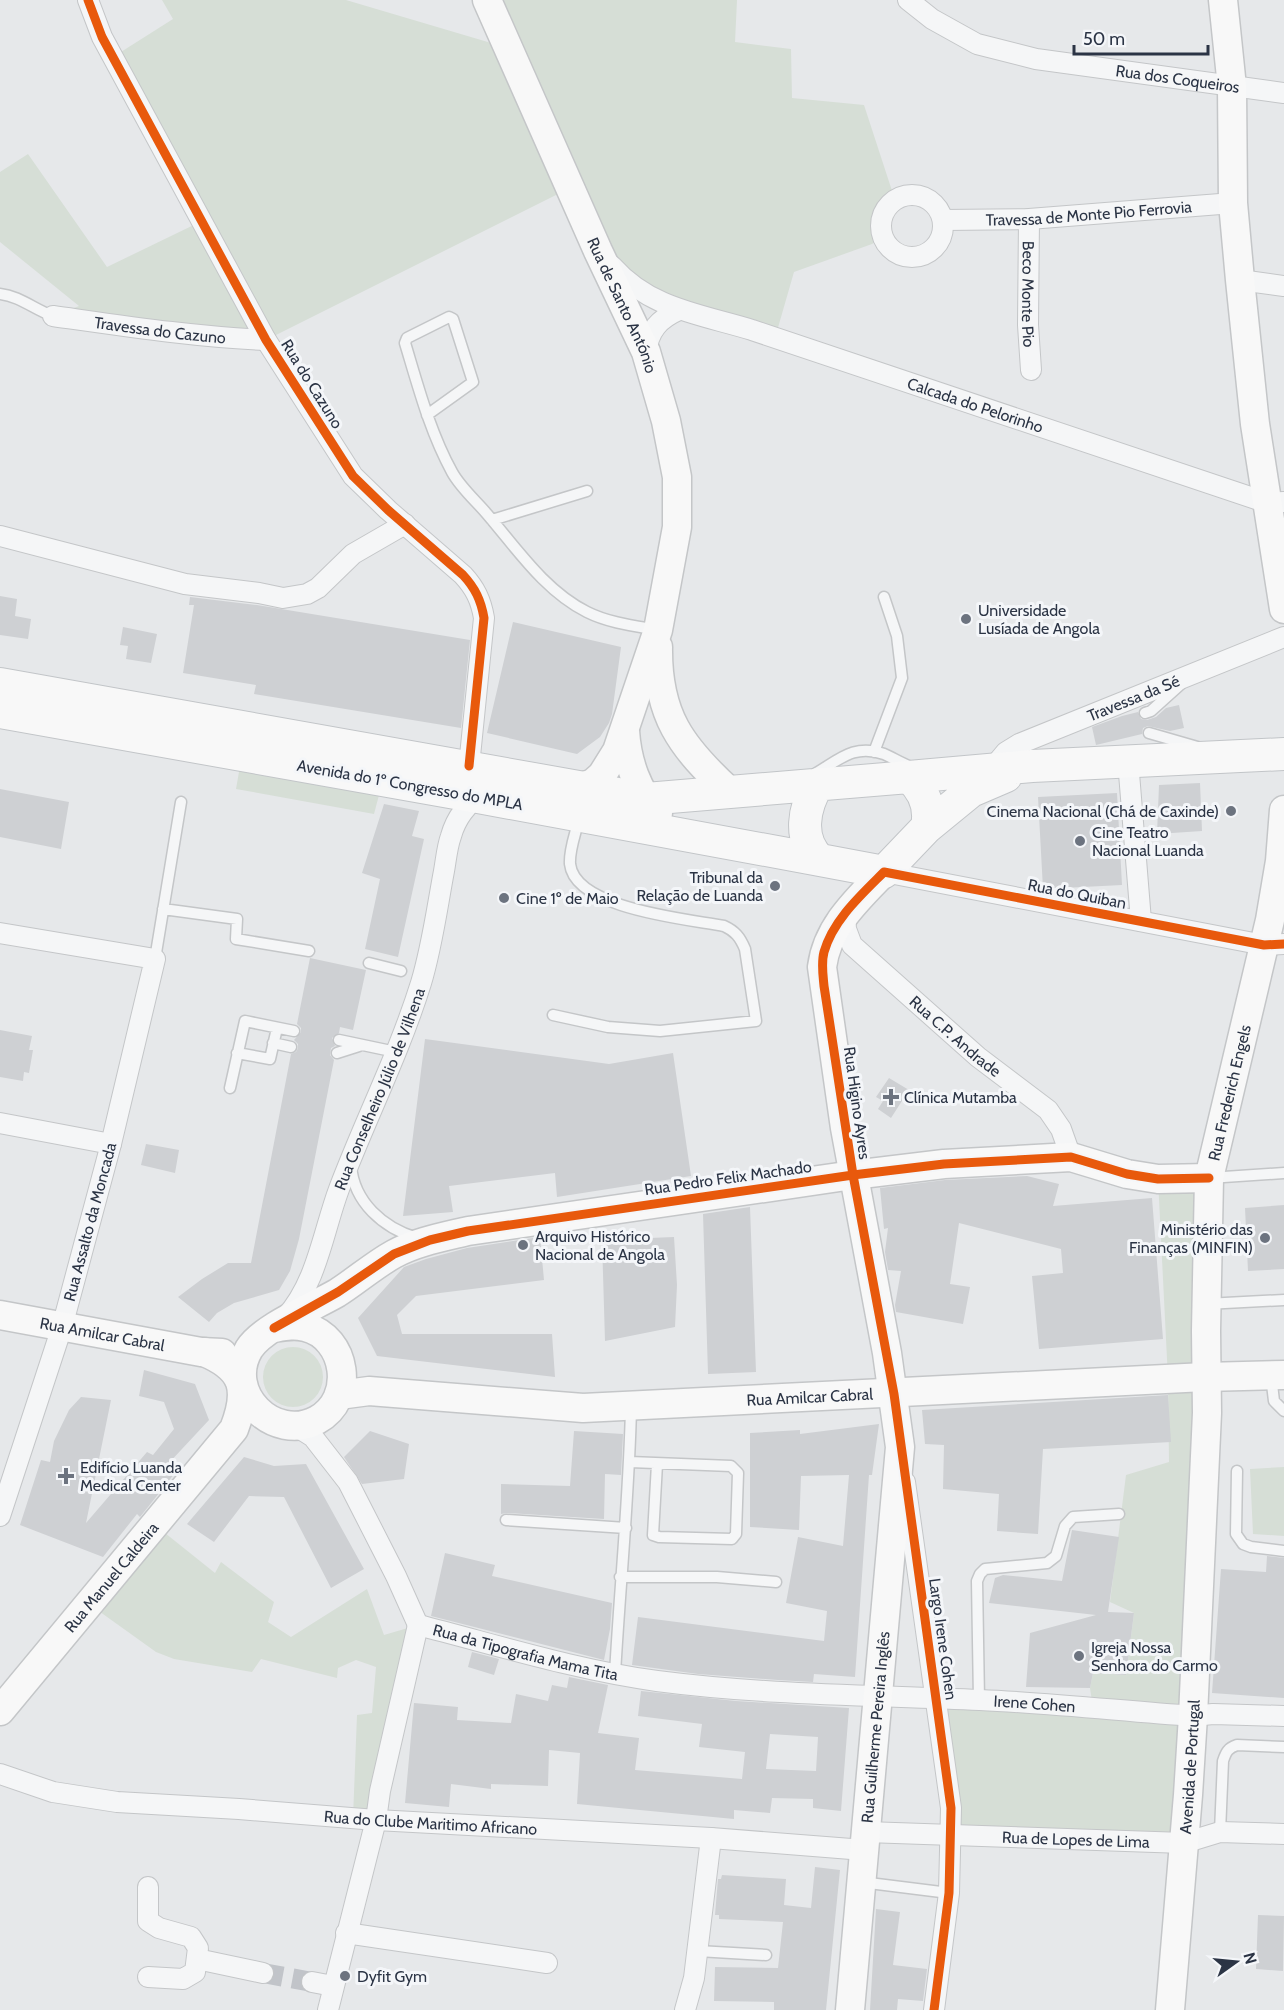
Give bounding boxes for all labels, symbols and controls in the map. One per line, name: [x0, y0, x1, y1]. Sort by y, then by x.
scale bar: [1074, 18, 1208, 56]
text: 50 m: [1083, 28, 1125, 50]
street label: Rua dos Coqueiros: [1115, 61, 1241, 96]
street label: Travessa de Monte Pio Ferrovia: [986, 197, 1193, 229]
street label: Rua de Santo António: [584, 234, 661, 375]
street label: Beco Monte Pio: [1018, 241, 1039, 348]
street label: Travessa do Cazuno: [93, 312, 227, 347]
street label: Rua do Cazuno: [277, 336, 347, 432]
street label: Calcada do Pelorinho: [905, 373, 1046, 437]
place label: Universidade Lusíada de Angola: [978, 601, 1100, 638]
marker: Universidade Lusíada de Angola: [959, 612, 973, 626]
street label: Travessa da Sé: [1084, 671, 1182, 725]
street label: Avenida do 1º Congresso do MPLA: [296, 756, 525, 814]
place label: Cinema Nacional (Chá de Caxinde): [986, 802, 1219, 821]
marker: Cinema Nacional (Chá de Caxinde): [1224, 804, 1238, 818]
place label: Cine Teatro Nacional Luanda: [1092, 823, 1204, 860]
marker: Cine Teatro Nacional Luanda: [1073, 834, 1087, 848]
place label: Tribunal da Relação de Luanda: [637, 868, 763, 905]
street label: Rua do Quiban: [1026, 875, 1128, 913]
marker: Tribunal da Relação de Luanda: [768, 879, 782, 893]
place label: Cine 1º de Maio: [516, 889, 619, 908]
marker: Cine 1º de Maio: [497, 891, 511, 905]
street label: Rua Conselheiro Júlio de Vilhena: [330, 985, 428, 1193]
street label: Rua C.P. Andrade: [906, 991, 1005, 1081]
street label: Rua Frederich Engels: [1204, 1022, 1255, 1163]
street label: Rua Higino Ayres: [840, 1045, 874, 1161]
marker: Clínica Mutamba: [882, 1088, 900, 1106]
place label: Clínica Mutamba: [904, 1088, 1017, 1107]
street label: Rua Assalto da Moncada: [60, 1140, 120, 1303]
street label: Rua Pedro Felix Machado: [643, 1157, 813, 1199]
place label: Ministério das Finanças (MINFIN): [1129, 1220, 1253, 1257]
place label: Arquivo Histórico Nacional de Angola: [535, 1227, 665, 1264]
marker: Ministério das Finanças (MINFIN): [1258, 1231, 1272, 1245]
marker: Arquivo Histórico Nacional de Angola: [516, 1238, 530, 1252]
street label: Rua Amilcar Cabral: [38, 1313, 166, 1355]
street label: Rua Amilcar Cabral: [746, 1384, 874, 1409]
place label: Edifício Luanda Medical Center: [80, 1458, 182, 1495]
marker: Edifício Luanda Medical Center: [57, 1467, 75, 1485]
street label: Rua Manuel Caldeira: [60, 1518, 162, 1636]
street label: Largo Irene Cohen: [925, 1577, 961, 1701]
street label: Rua da Tipografia Mama Tita: [431, 1620, 620, 1684]
street label: Rua Guilherme Pereira Inglês: [857, 1630, 893, 1824]
place label: Igreja Nossa Senhora do Carmo: [1091, 1638, 1218, 1675]
marker: Igreja Nossa Senhora do Carmo: [1072, 1649, 1086, 1663]
street label: Irene Cohen: [993, 1691, 1076, 1716]
street label: Avenida de Portugal: [1175, 1699, 1203, 1835]
street label: Rua do Clube Maritimo Africano: [323, 1806, 538, 1838]
street label: Rua de Lopes de Lima: [1002, 1827, 1150, 1851]
north arrow: [1206, 1932, 1266, 1992]
text: N: [1239, 1950, 1261, 1966]
place label: Dyfit Gym: [357, 1967, 427, 1986]
marker: Dyfit Gym: [338, 1969, 352, 1983]

